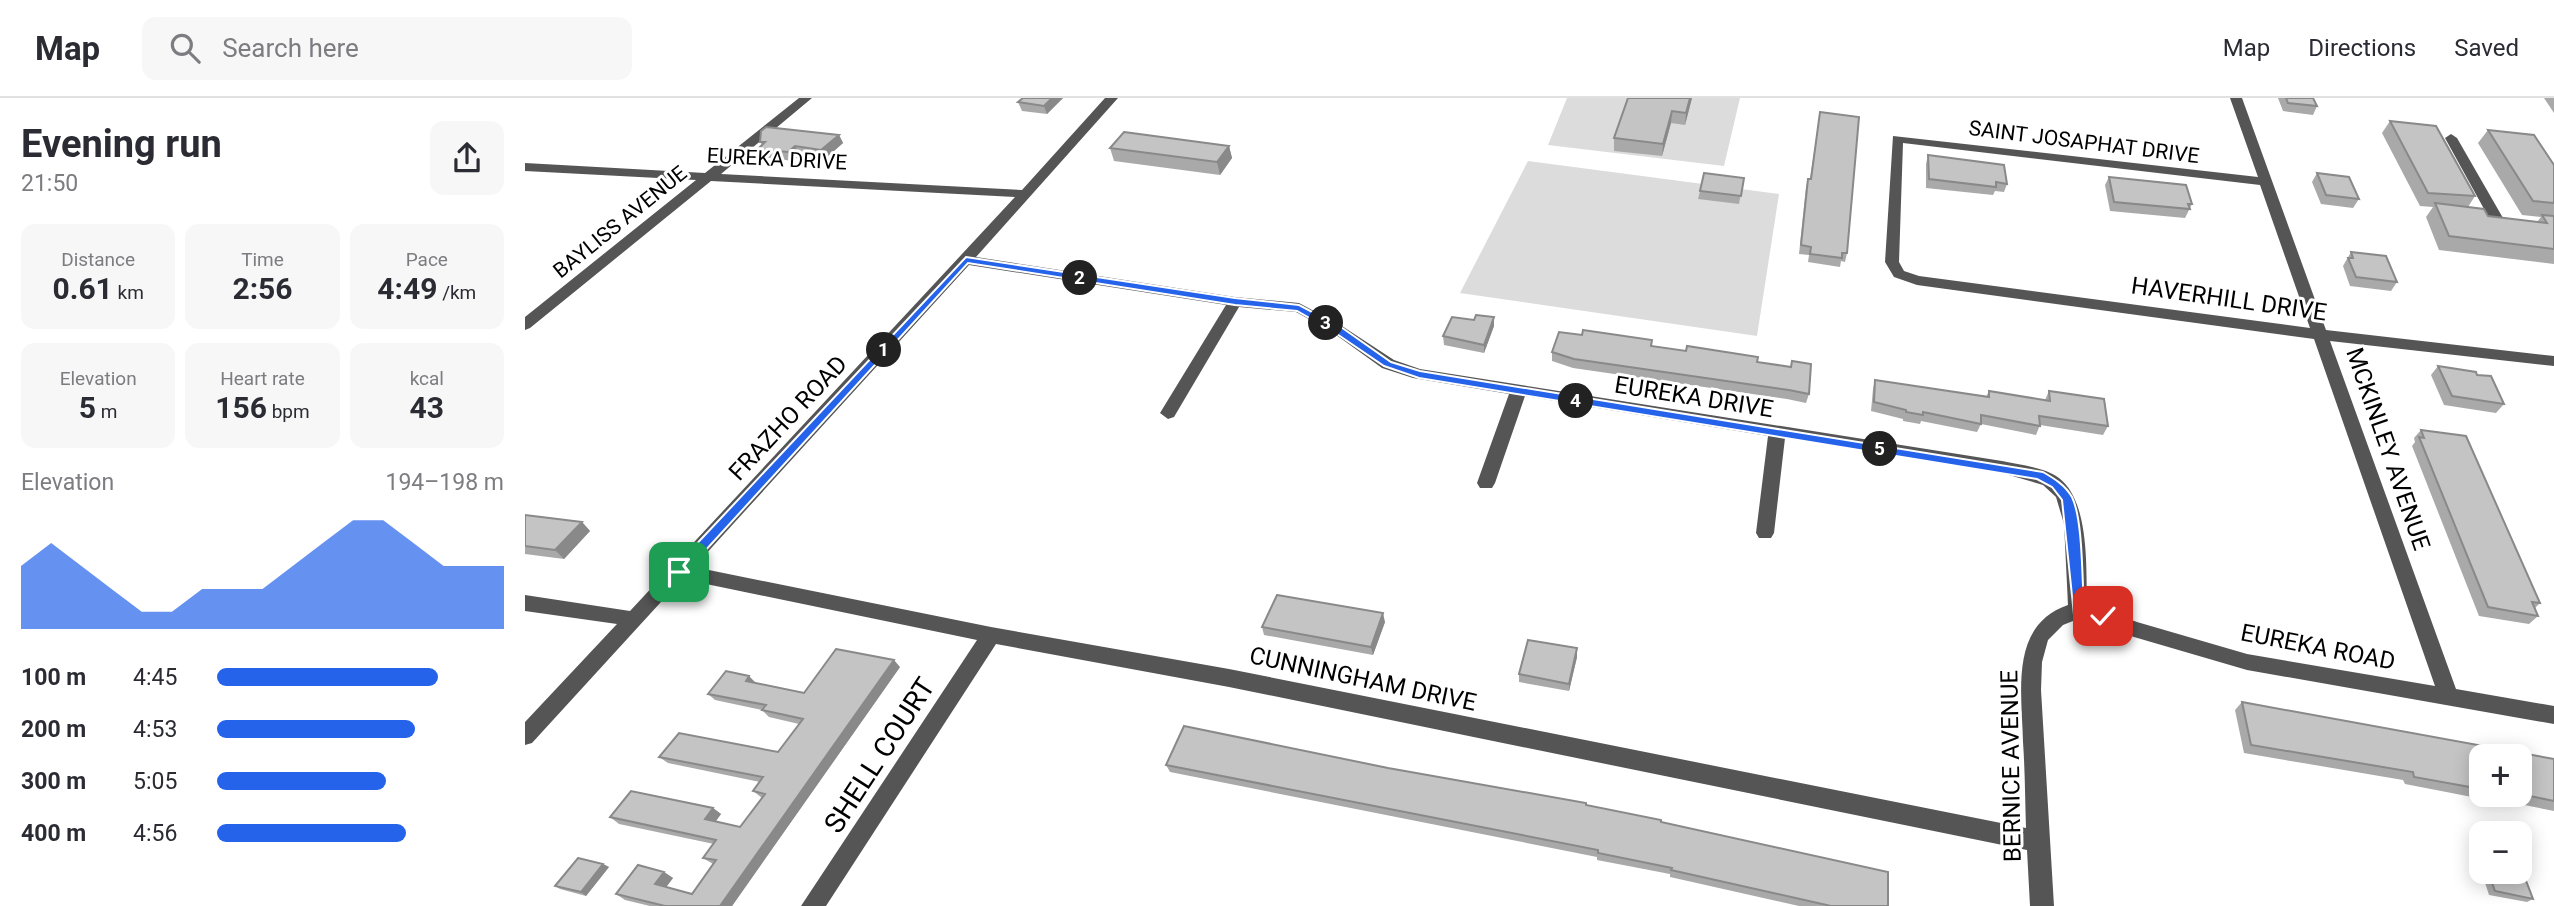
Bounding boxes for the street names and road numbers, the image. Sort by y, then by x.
street label: SAINT JOSAPHAT DRIVE [1967,116,2201,168]
street label: EUREKA DRIVE [706,143,848,175]
street label: BAYLISS AVENUE [549,161,691,283]
street label: HAVERHILL DRIVE [2129,271,2329,327]
street label: MCKINLEY AVENUE [2340,344,2436,554]
street label: FRAZHO ROAD [723,350,853,486]
street label: EUREKA DRIVE [1613,371,1775,423]
street label: EUREKA ROAD [2238,618,2398,676]
street label: CUNNINGHAM DRIVE [1247,641,1479,717]
street label: BERNICE AVENUE [1995,670,2027,862]
street label: SHELL COURT [817,671,942,839]

